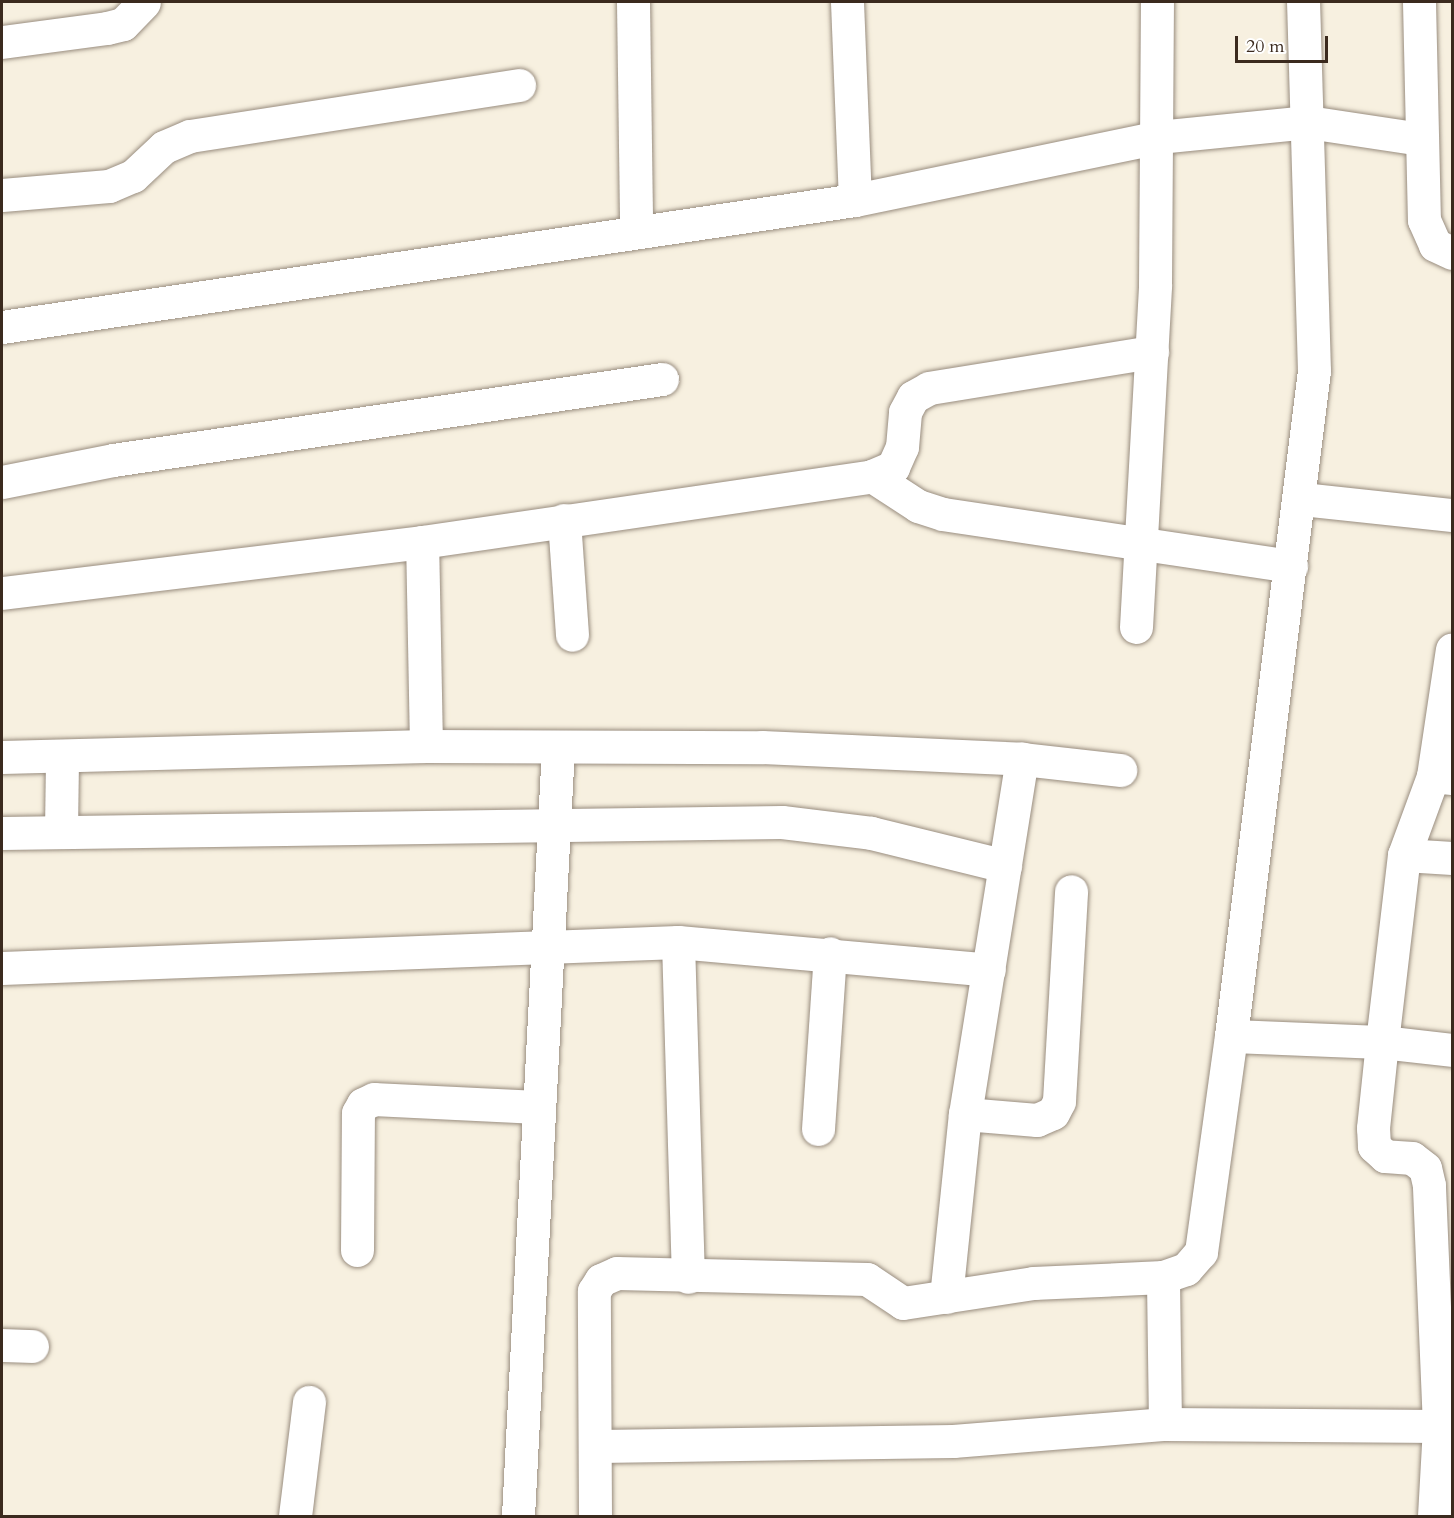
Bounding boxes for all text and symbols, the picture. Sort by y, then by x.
scale bar [1238,24,1331,62]
text: 20 m [1246,34,1285,59]

